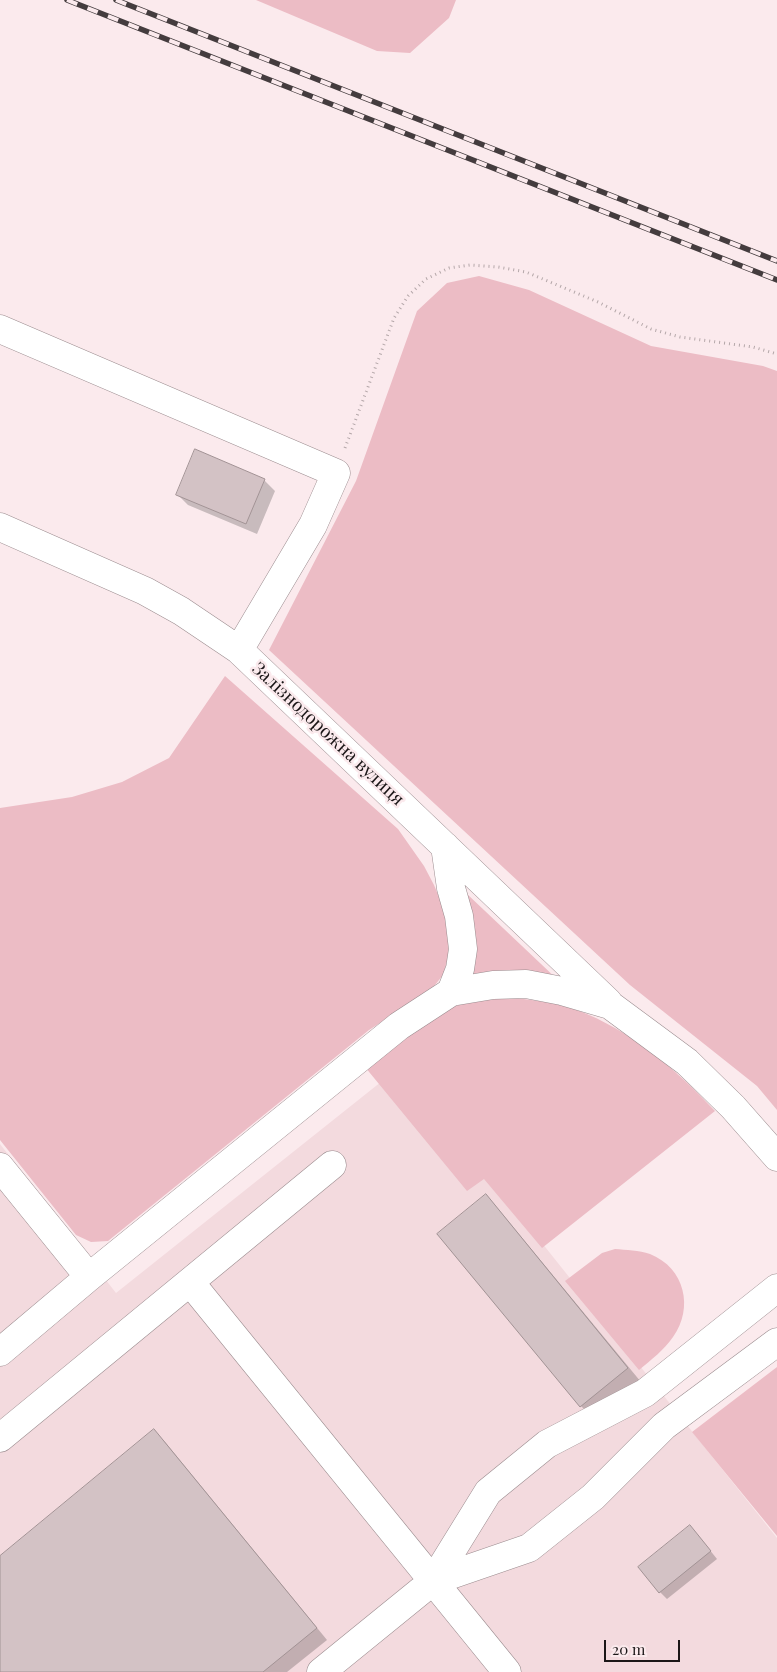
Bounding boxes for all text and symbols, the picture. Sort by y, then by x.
street label: Залізнодорожна вулиця [248,658,408,810]
scale bar [607,1630,683,1662]
text: 20 m [612,1639,645,1659]

